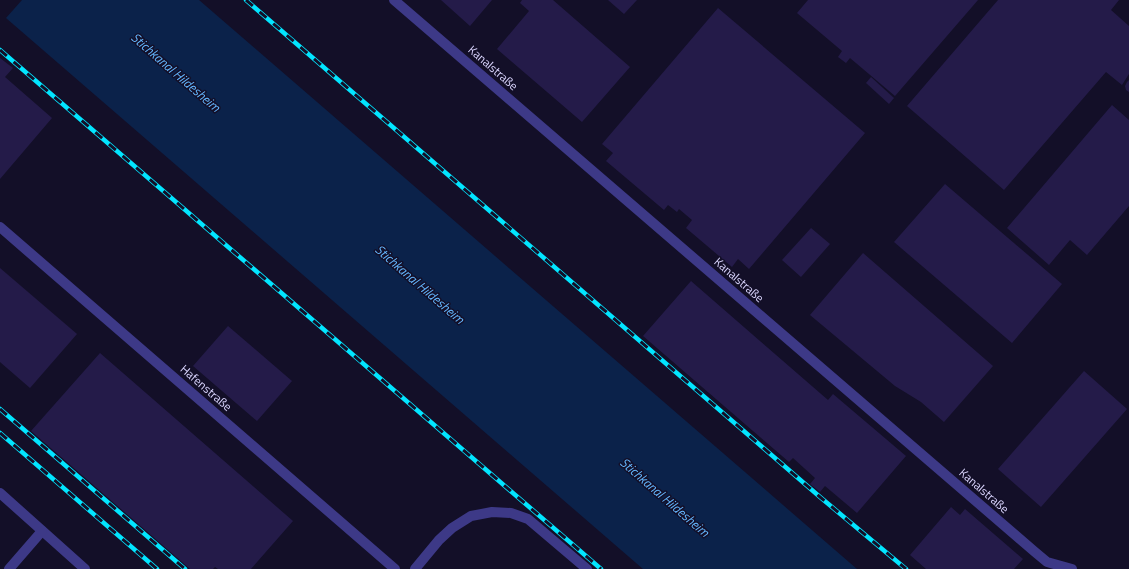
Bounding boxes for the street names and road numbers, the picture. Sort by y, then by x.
street label: Kanalstraße [464,40,523,95]
street label: Kanalstraße [710,252,769,307]
street label: Hafenstraße [176,360,236,416]
street label: Kanalstraße [955,463,1014,518]

